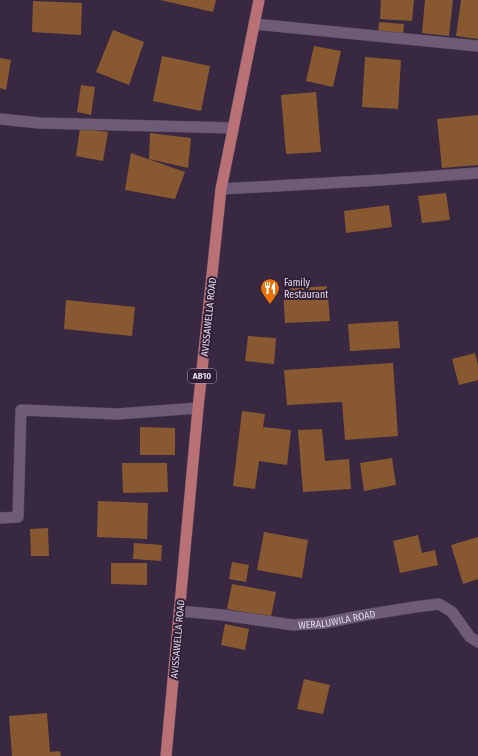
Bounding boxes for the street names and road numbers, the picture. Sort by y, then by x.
street label: AVISSAWELLA ROAD [199,277,219,357]
road number: AB10 [188,369,216,383]
street label: AVISSAWELLA ROAD [169,599,187,679]
street label: WERALUWILA ROAD [298,608,376,632]

